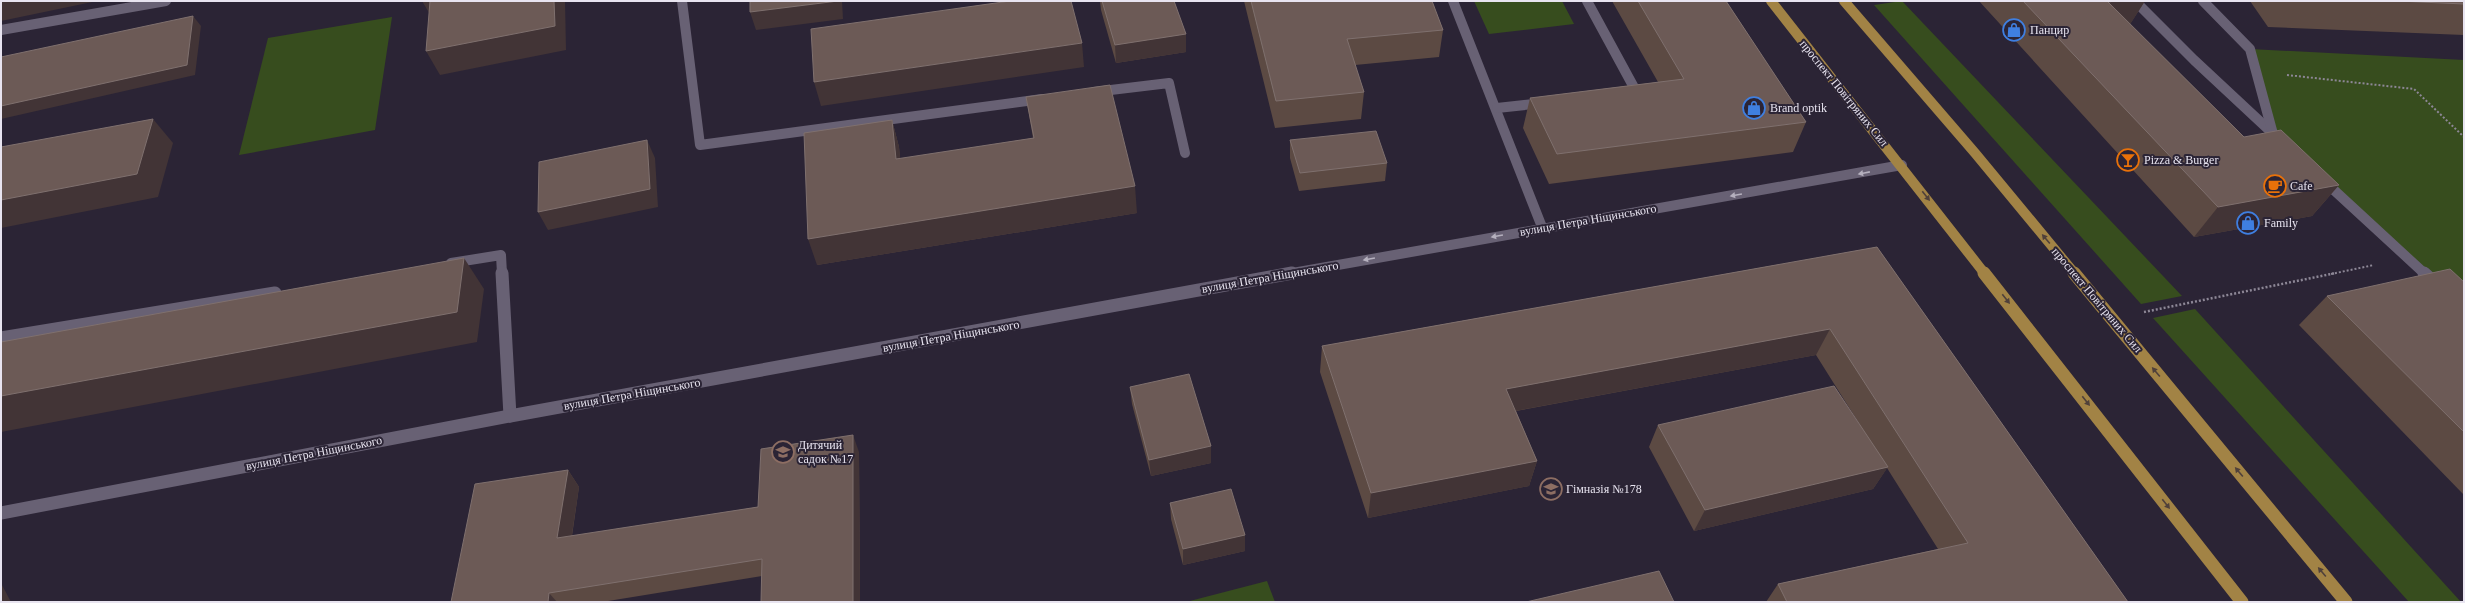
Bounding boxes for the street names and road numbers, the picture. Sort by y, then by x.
street label: проспект Повітряних Сил [1797,37,1891,149]
street label: вулиця Петра Ніщинського [1519,201,1657,239]
street label: проспект Повітряних Сил [2049,245,2145,355]
street label: вулиця Петра Ніщинського [1201,258,1339,296]
street label: вулиця Петра Ніщинського [882,317,1020,355]
street label: вулиця Петра Ніщинського [563,375,701,413]
street label: вулиця Петра Ніщинського [245,433,383,473]

